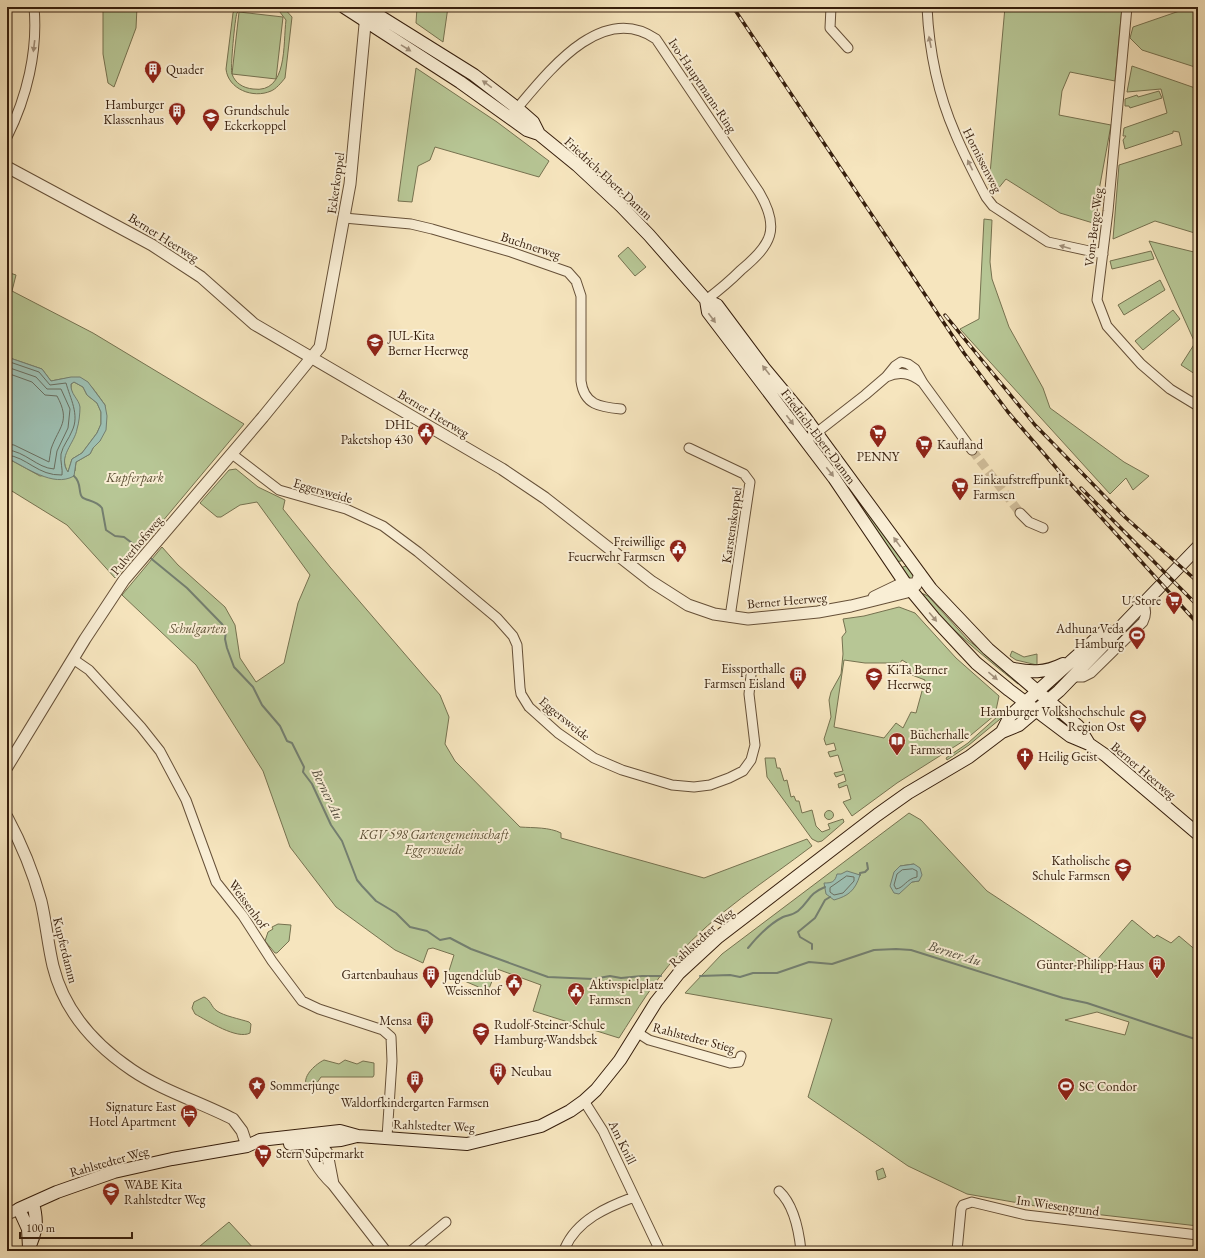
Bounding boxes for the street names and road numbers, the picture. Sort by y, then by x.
street label: Ivo-Hauptmann-Ring [665,35,741,136]
street label: Hornissenweg [959,125,1006,196]
street label: Friedrich-Ebert-Damm [561,133,657,224]
street label: Eckerkoppel [323,151,348,215]
street label: Vom-Berge-Weg [1080,186,1107,267]
street label: Berner Heerweg [125,209,202,266]
street label: Buchnerweg [499,228,563,263]
street label: Friedrich-Ebert-Damm [777,385,860,487]
street label: Berner Heerweg [395,386,473,442]
street label: Eggersweide [291,474,354,507]
street label: Karstenskoppel [718,486,745,564]
street label: Pulverhofsweg [107,512,166,579]
street label: Berner Heerweg [746,589,828,612]
street label: Eggersweide [536,693,594,744]
street label: Berner Heerweg [1108,738,1180,803]
street label: Weissenhof [225,876,273,934]
street label: Rahlstedter Weg [665,904,738,971]
street label: Kupferdamm [49,915,82,985]
street label: Rahlstedter Stieg [651,1018,737,1057]
street label: Rahlstedter Weg [393,1116,475,1135]
street label: Am Knill [604,1117,640,1167]
street label: Rahlstedter Weg [68,1142,151,1181]
street label: Im Wiesengrund [1015,1191,1101,1220]

